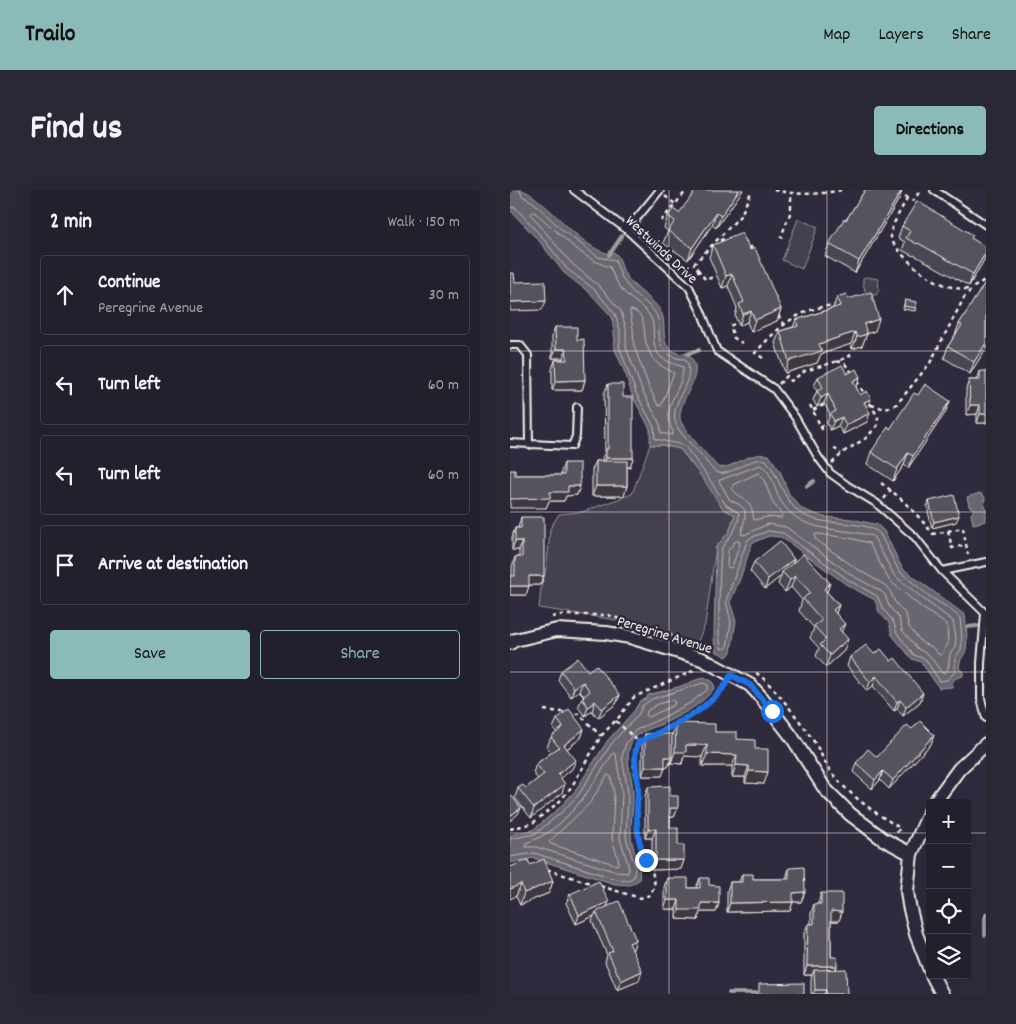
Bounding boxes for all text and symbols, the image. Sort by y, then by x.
text: Trailo [25,18,76,52]
text: Map [823,23,850,48]
text: Layers [878,23,924,48]
text: Share [952,23,991,48]
text: Find us [30,105,122,155]
button: Directions [874,106,986,155]
text: 2 min [50,208,92,238]
text: Walk · 150 m [388,211,460,234]
street label: Westwinds Drive [619,211,702,290]
text: Continue [98,270,160,297]
icon: ahead [51,281,79,309]
text: 30 m [429,284,459,307]
text: Peregrine Avenue [98,297,203,320]
icon: left [51,371,79,399]
text: Turn left [98,372,161,399]
text: 60 m [428,374,459,397]
icon: left [51,461,79,489]
text: Turn left [98,462,161,489]
text: 60 m [428,464,459,487]
icon: arrive [51,551,79,579]
text: Arrive at destination [98,552,248,579]
street label: Peregrine Avenue [614,611,715,661]
button: Save [50,630,250,679]
button: Share [260,630,460,679]
route start [761,700,784,723]
map controls [926,799,971,979]
button: + [926,799,971,844]
button: − [926,844,971,889]
route end [635,849,658,872]
button: locate [926,889,971,934]
button: layers [926,934,971,979]

